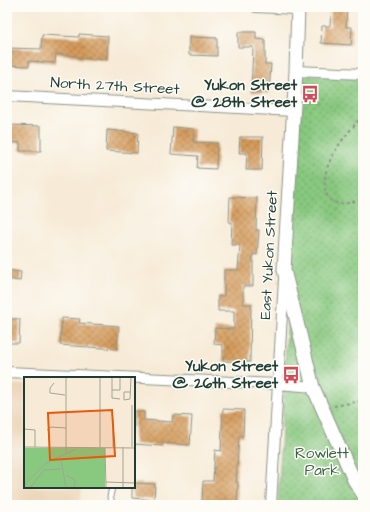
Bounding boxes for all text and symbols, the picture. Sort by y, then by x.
street label: North 27th Street [50,72,180,100]
place label: Yukon Street @ 28th Street [191,75,298,113]
bus stop icon: Yukon Street @ 28th Street [300,84,320,104]
street label: East Yukon Street [255,190,283,320]
place label: Yukon Street @ 26th Street [173,356,279,394]
bus stop icon: Yukon Street @ 26th Street [281,365,301,385]
inset map [24,377,135,488]
park label: Rowlett Park [295,443,349,481]

